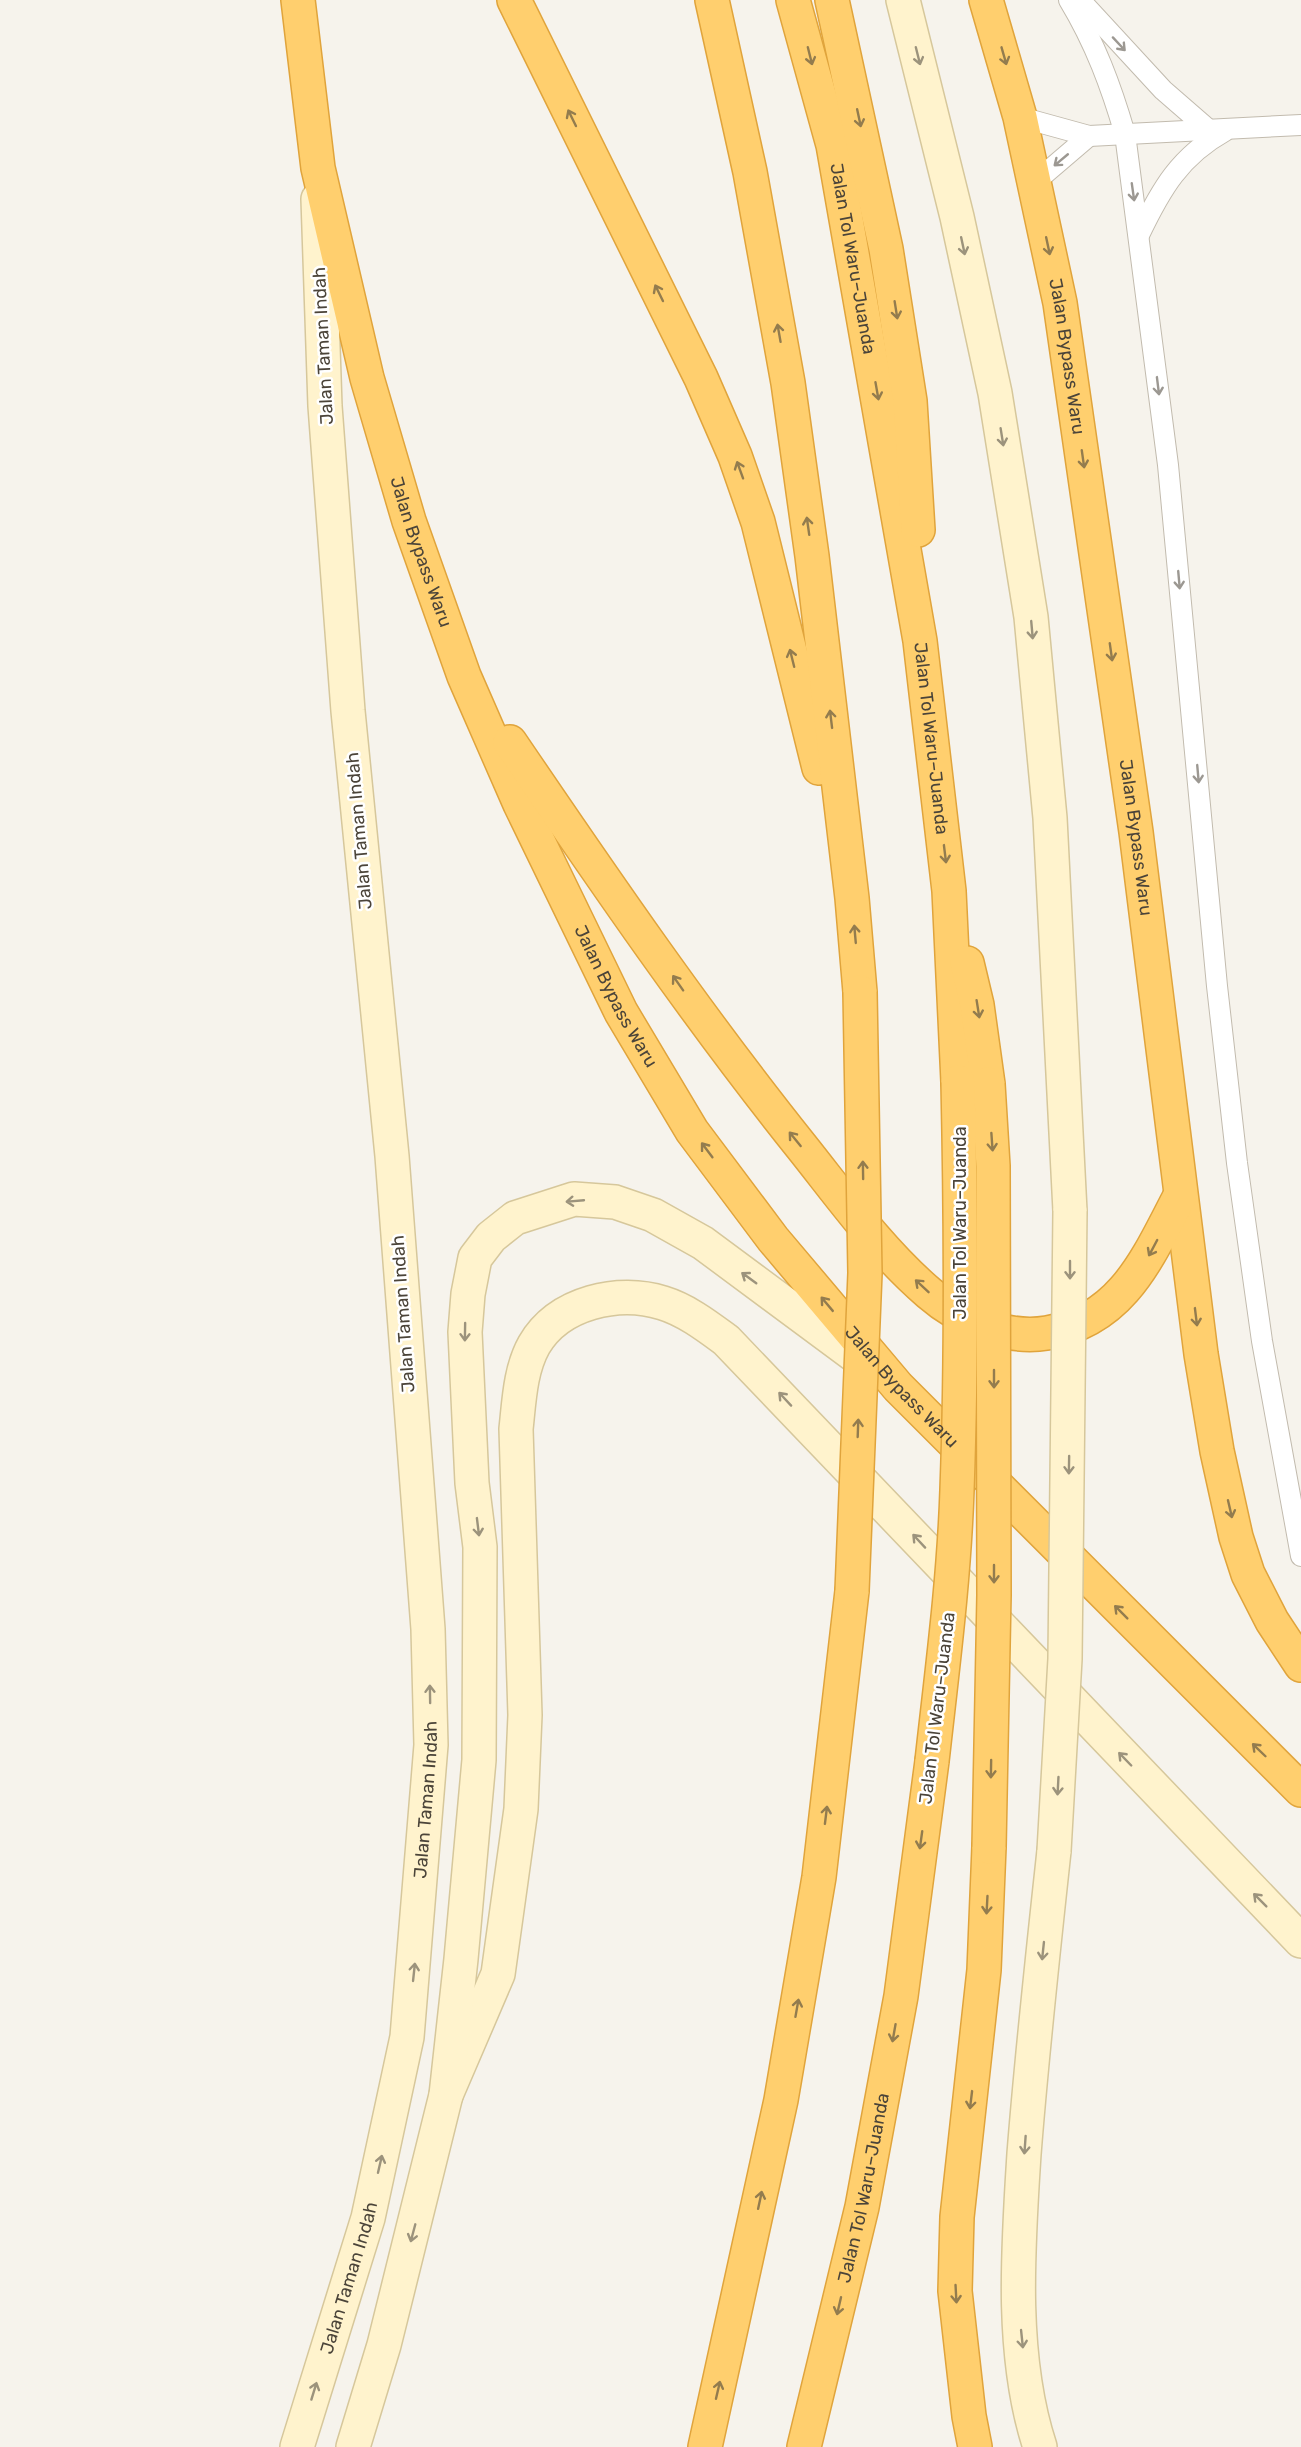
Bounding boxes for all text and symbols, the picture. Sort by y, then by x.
one-way arrow [1112,36,1126,51]
one-way arrow [805,46,817,65]
one-way arrow [999,46,1010,65]
one-way arrow [913,47,925,66]
one-way arrow [854,108,865,128]
one-way arrow [566,110,577,128]
one-way arrow [1053,153,1069,166]
street label: Jalan Tol Waru–Juanda [825,162,881,356]
one-way arrow [1128,182,1139,202]
one-way arrow [958,236,969,255]
one-way arrow [1042,236,1054,255]
street label: Jalan Taman Indah [308,267,338,425]
street label: Jalan Bypass Waru [1044,276,1090,436]
one-way arrow [652,284,664,302]
one-way arrow [890,300,901,319]
one-way arrow [774,324,785,343]
one-way arrow [1153,375,1164,395]
one-way arrow [872,381,883,401]
one-way arrow [997,427,1008,447]
one-way arrow [1077,448,1088,468]
one-way arrow [733,461,744,480]
street label: Jalan Bypass Waru [386,474,457,630]
one-way arrow [803,516,814,536]
one-way arrow [1174,569,1185,589]
one-way arrow [1027,619,1038,639]
street label: Jalan Tol Waru–Juanda [909,641,953,836]
one-way arrow [1105,641,1116,661]
one-way arrow [786,649,798,668]
one-way arrow [826,710,837,730]
street label: Jalan Taman Indah [341,751,377,911]
street label: Jalan Bypass Waru [1115,758,1157,917]
one-way arrow [1193,763,1204,783]
one-way arrow [940,844,951,864]
street label: Jalan Bypass Waru [570,922,663,1071]
one-way arrow [849,925,860,945]
one-way arrow [672,975,684,992]
one-way arrow [972,999,983,1018]
street label: Jalan Tol Waru–Juanda [949,1126,971,1320]
one-way arrow [789,1131,802,1147]
one-way arrow [987,1132,998,1152]
one-way arrow [700,1143,713,1159]
one-way arrow [857,1161,869,1181]
one-way arrow [566,1196,586,1207]
street label: Jalan Taman Indah [387,1235,419,1393]
one-way arrow [1147,1239,1159,1256]
one-way arrow [1064,1259,1076,1279]
one-way arrow [742,1271,758,1284]
one-way arrow [915,1280,930,1294]
one-way arrow [821,1296,834,1312]
one-way arrow [1191,1307,1202,1326]
one-way arrow [460,1322,471,1342]
street label: Jalan Bypass Waru [840,1322,963,1452]
one-way arrow [988,1369,1000,1389]
one-way arrow [778,1392,792,1407]
one-way arrow [853,1418,864,1438]
one-way arrow [1063,1454,1074,1474]
one-way arrow [1224,1499,1236,1518]
one-way arrow [472,1516,483,1536]
one-way arrow [912,1533,926,1548]
one-way arrow [988,1564,1000,1584]
one-way arrow [1113,1605,1128,1619]
street label: Jalan Tol Waru–Juanda [914,1611,960,1805]
one-way arrow [424,1684,436,1704]
street label: Jalan Taman Indah [409,1721,442,1879]
one-way arrow [1251,1743,1266,1757]
one-way arrow [1118,1751,1132,1766]
one-way arrow [985,1759,997,1779]
one-way arrow [1052,1775,1063,1795]
one-way arrow [821,1806,832,1826]
one-way arrow [916,1829,927,1849]
one-way arrow [1252,1892,1267,1907]
one-way arrow [981,1895,992,1915]
one-way arrow [1037,1940,1048,1960]
one-way arrow [409,1962,420,1982]
one-way arrow [791,1999,802,2019]
one-way arrow [888,2022,899,2042]
one-way arrow [965,2089,976,2109]
street label: Jalan Tol Waru–Juanda [833,2091,894,2285]
one-way arrow [1019,2134,1030,2154]
one-way arrow [375,2154,387,2173]
one-way arrow [755,2190,766,2210]
street label: Jalan Taman Indah [316,2200,382,2357]
one-way arrow [407,2224,419,2243]
one-way arrow [950,2283,961,2303]
one-way arrow [832,2296,844,2315]
one-way arrow [1017,2329,1028,2349]
one-way arrow [712,2381,724,2400]
one-way arrow [309,2382,320,2401]

